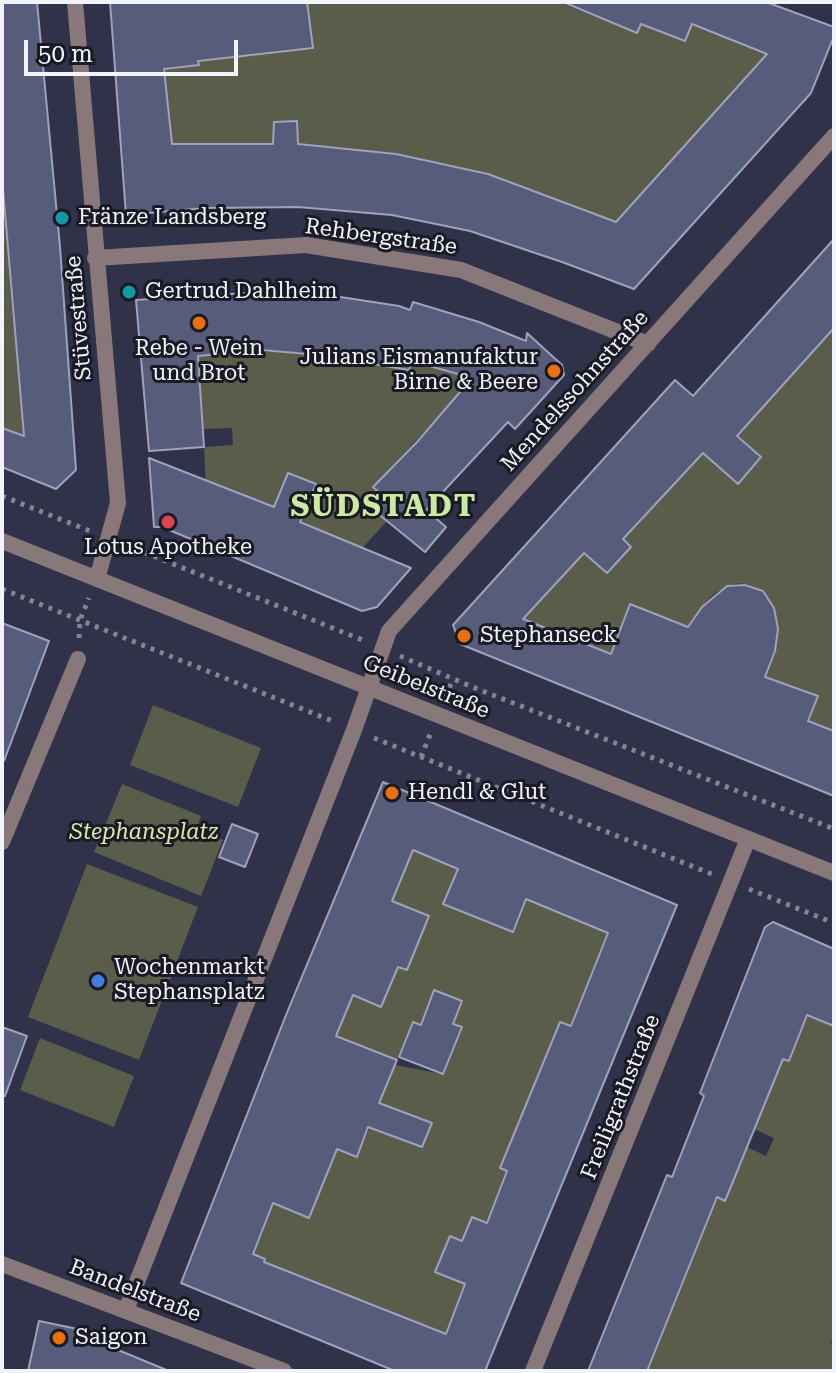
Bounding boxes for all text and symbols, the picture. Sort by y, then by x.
scale bar [28,24,242,74]
text: 50 m [38,40,93,68]
place label: Fränze Landsberg [78,205,266,231]
marker: Fränze Landsberg [53,209,71,227]
street label: Rehbergstraße [303,213,459,261]
street label: Stüvestraße [60,255,98,381]
place label: Gertrud Dahlheim [145,279,338,305]
marker: Gertrud Dahlheim [120,283,138,301]
street label: Mendelssohnstraße [496,305,654,477]
marker: Rebe - Wein und Brot [190,314,208,332]
place label: Rebe - Wein und Brot [135,336,263,388]
place label: Julians Eismanufaktur Birne & Beere [300,345,538,396]
marker: Julians Eismanufaktur Birne & Beere [545,362,563,380]
district label: SÜDSTADT [291,489,477,525]
marker: Lotus Apotheke [159,513,177,531]
place label: Lotus Apotheke [84,535,252,561]
place label: Stephanseck [480,623,617,649]
marker: Stephanseck [455,627,473,645]
street label: Geibelstraße [359,650,493,724]
place label: Hendl & Glut [408,780,546,806]
marker: Hendl & Glut [383,784,401,802]
park label: Stephansplatz [70,820,218,846]
place label: Wochenmarkt Stephansplatz [114,955,265,1006]
marker: Wochenmarkt Stephansplatz [89,972,107,990]
street label: Freiligrathstraße [576,1011,666,1183]
street label: Bandelstraße [66,1254,204,1328]
place label: Saigon [75,1325,147,1351]
marker: Saigon [50,1329,68,1347]

